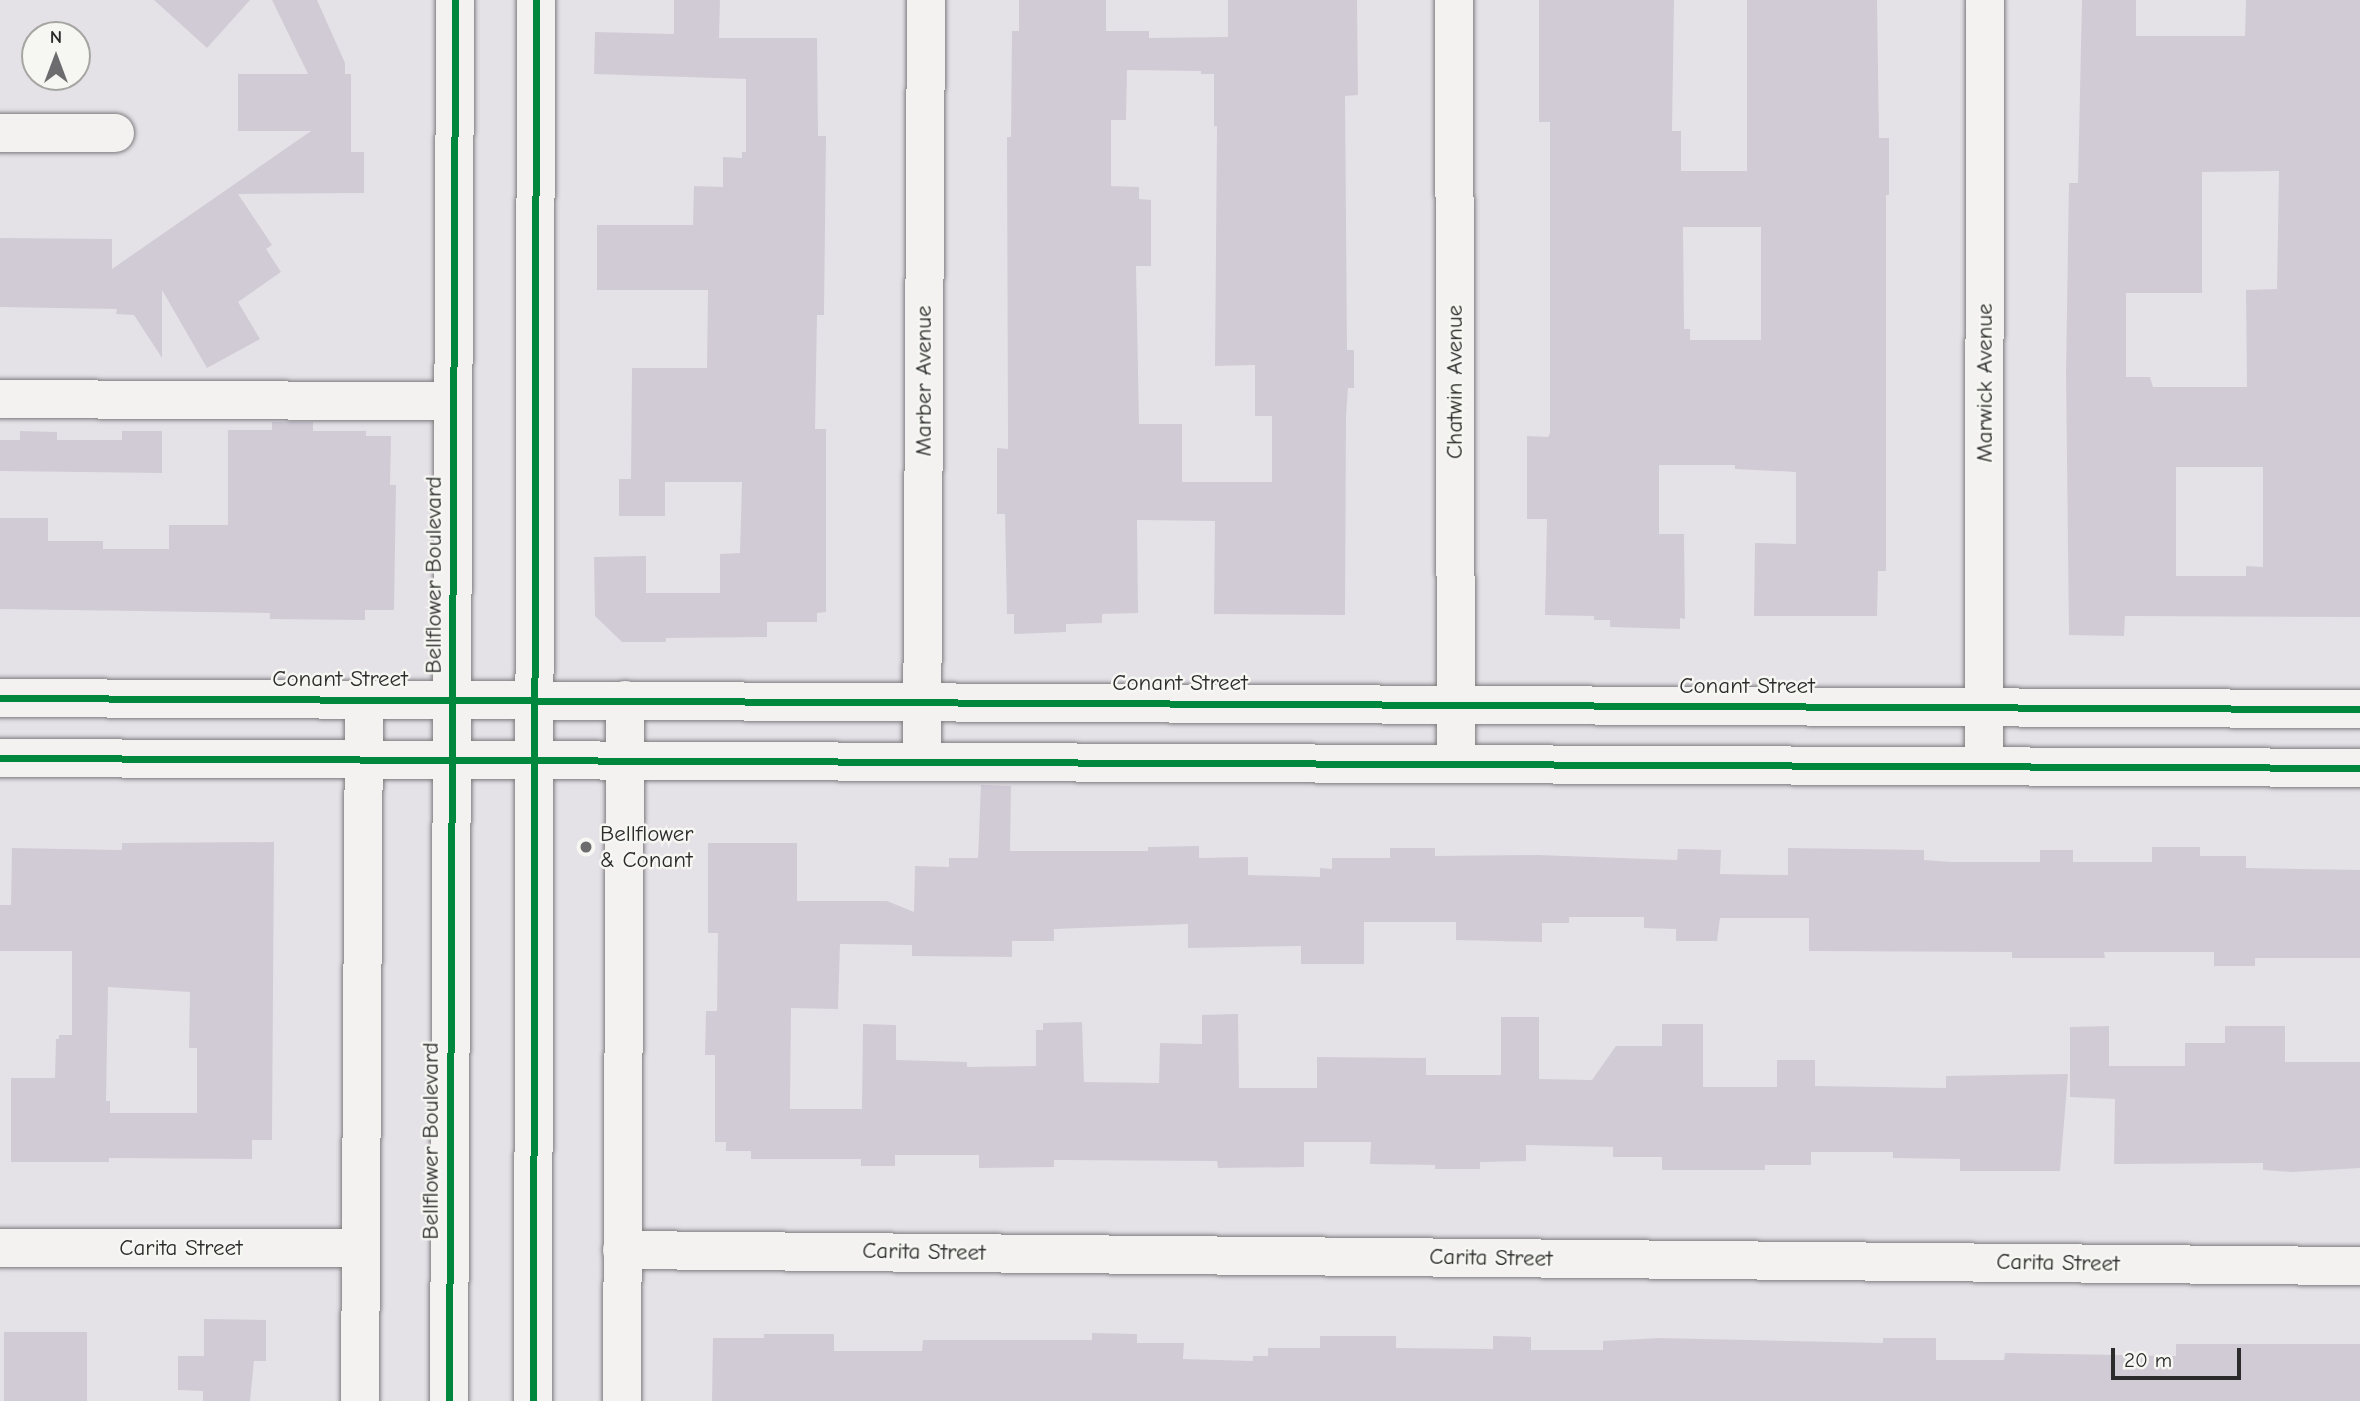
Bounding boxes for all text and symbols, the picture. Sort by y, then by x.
north arrow [21,21,91,91]
text: N [50,26,62,48]
street label: Marwick Avenue [1971,303,1999,463]
street label: Chatwin Avenue [1441,305,1469,459]
street label: Marber Avenue [910,306,938,456]
street label: Bellflower Boulevard [420,476,448,674]
street label: Conant Street [272,665,408,693]
street label: Conant Street [1112,669,1248,697]
street label: Conant Street [1679,672,1815,700]
place label: Bellflower & Conant [600,820,693,874]
marker: Bellflower & Conant [578,839,594,855]
street label: Bellflower Boulevard [417,1042,445,1240]
street label: Carita Street [119,1234,243,1262]
street label: Carita Street [862,1237,986,1267]
street label: Carita Street [1429,1243,1553,1273]
street label: Carita Street [1996,1248,2120,1278]
scale bar [2115,1334,2244,1378]
text: 20 m [2124,1348,2172,1372]

